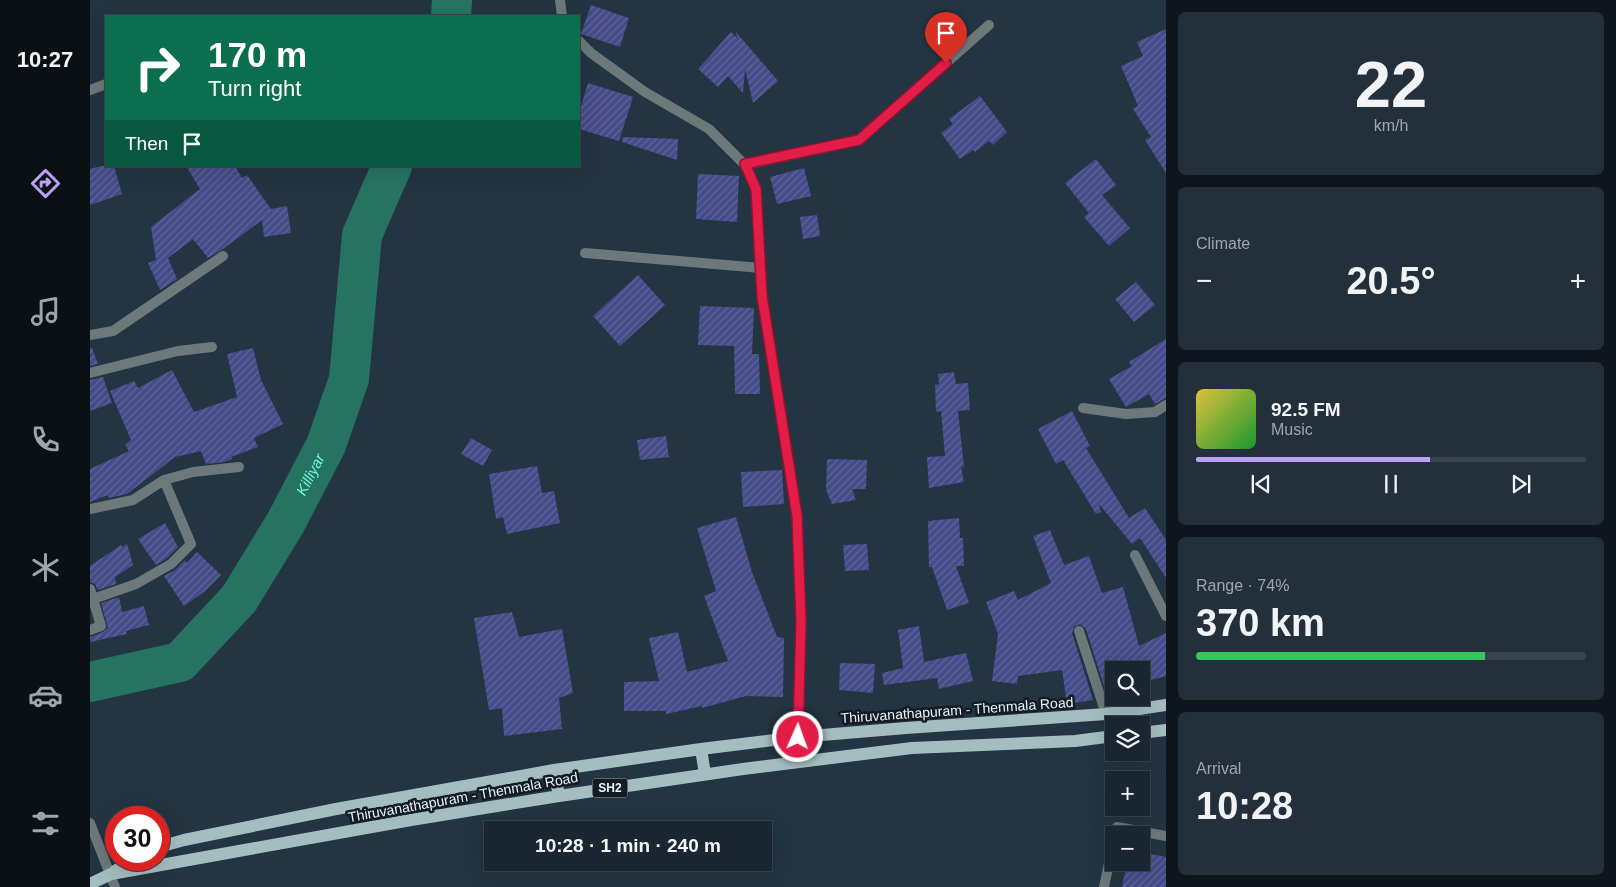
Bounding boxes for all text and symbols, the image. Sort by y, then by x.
pin [925,12,967,63]
icon: arrive [932,19,960,47]
icon: right [125,35,190,100]
text: 170 m [208,35,307,74]
text: 10:27 [17,47,73,72]
text: 22 [1355,48,1427,121]
text: Turn right [208,76,301,101]
text: km/h [1374,117,1408,134]
icon: arrive [178,130,206,158]
text: Then [125,133,168,154]
icon: directions [28,166,63,201]
text: Climate [1196,235,1250,252]
text: 20.5° [1346,260,1436,302]
text: − [1196,265,1212,296]
text: + [1570,265,1586,296]
icon: music [28,294,63,329]
text: 92.5 FM [1271,399,1341,420]
text: Music [1271,421,1313,438]
icon: phone [28,422,63,457]
water label: Killiyar [292,450,328,498]
icon: previous [1247,470,1275,498]
icon: pause [1377,470,1405,498]
icon: next [1507,470,1535,498]
icon: climate [28,550,63,585]
text: Range · 74% [1196,577,1289,594]
text: 370 km [1196,602,1325,644]
map controls [1105,661,1150,871]
button: search [1105,661,1150,706]
icon: car [28,678,63,713]
street label: Thiruvanathapuram - Thenmala Road [840,694,1074,726]
position arrow [771,710,823,762]
button: layers [1105,716,1150,761]
text: Arrival [1196,760,1241,777]
street label: Thiruvanathapuram - Thenmala Road [347,769,579,825]
button: + [1105,771,1150,816]
road number: SH2 [592,778,628,798]
text: 10:28 [1196,785,1293,827]
icon: filters [28,806,63,841]
speed limit sign: 30 [105,806,170,871]
button: − [1105,826,1150,871]
text: 10:28 · 1 min · 240 m [535,835,721,856]

